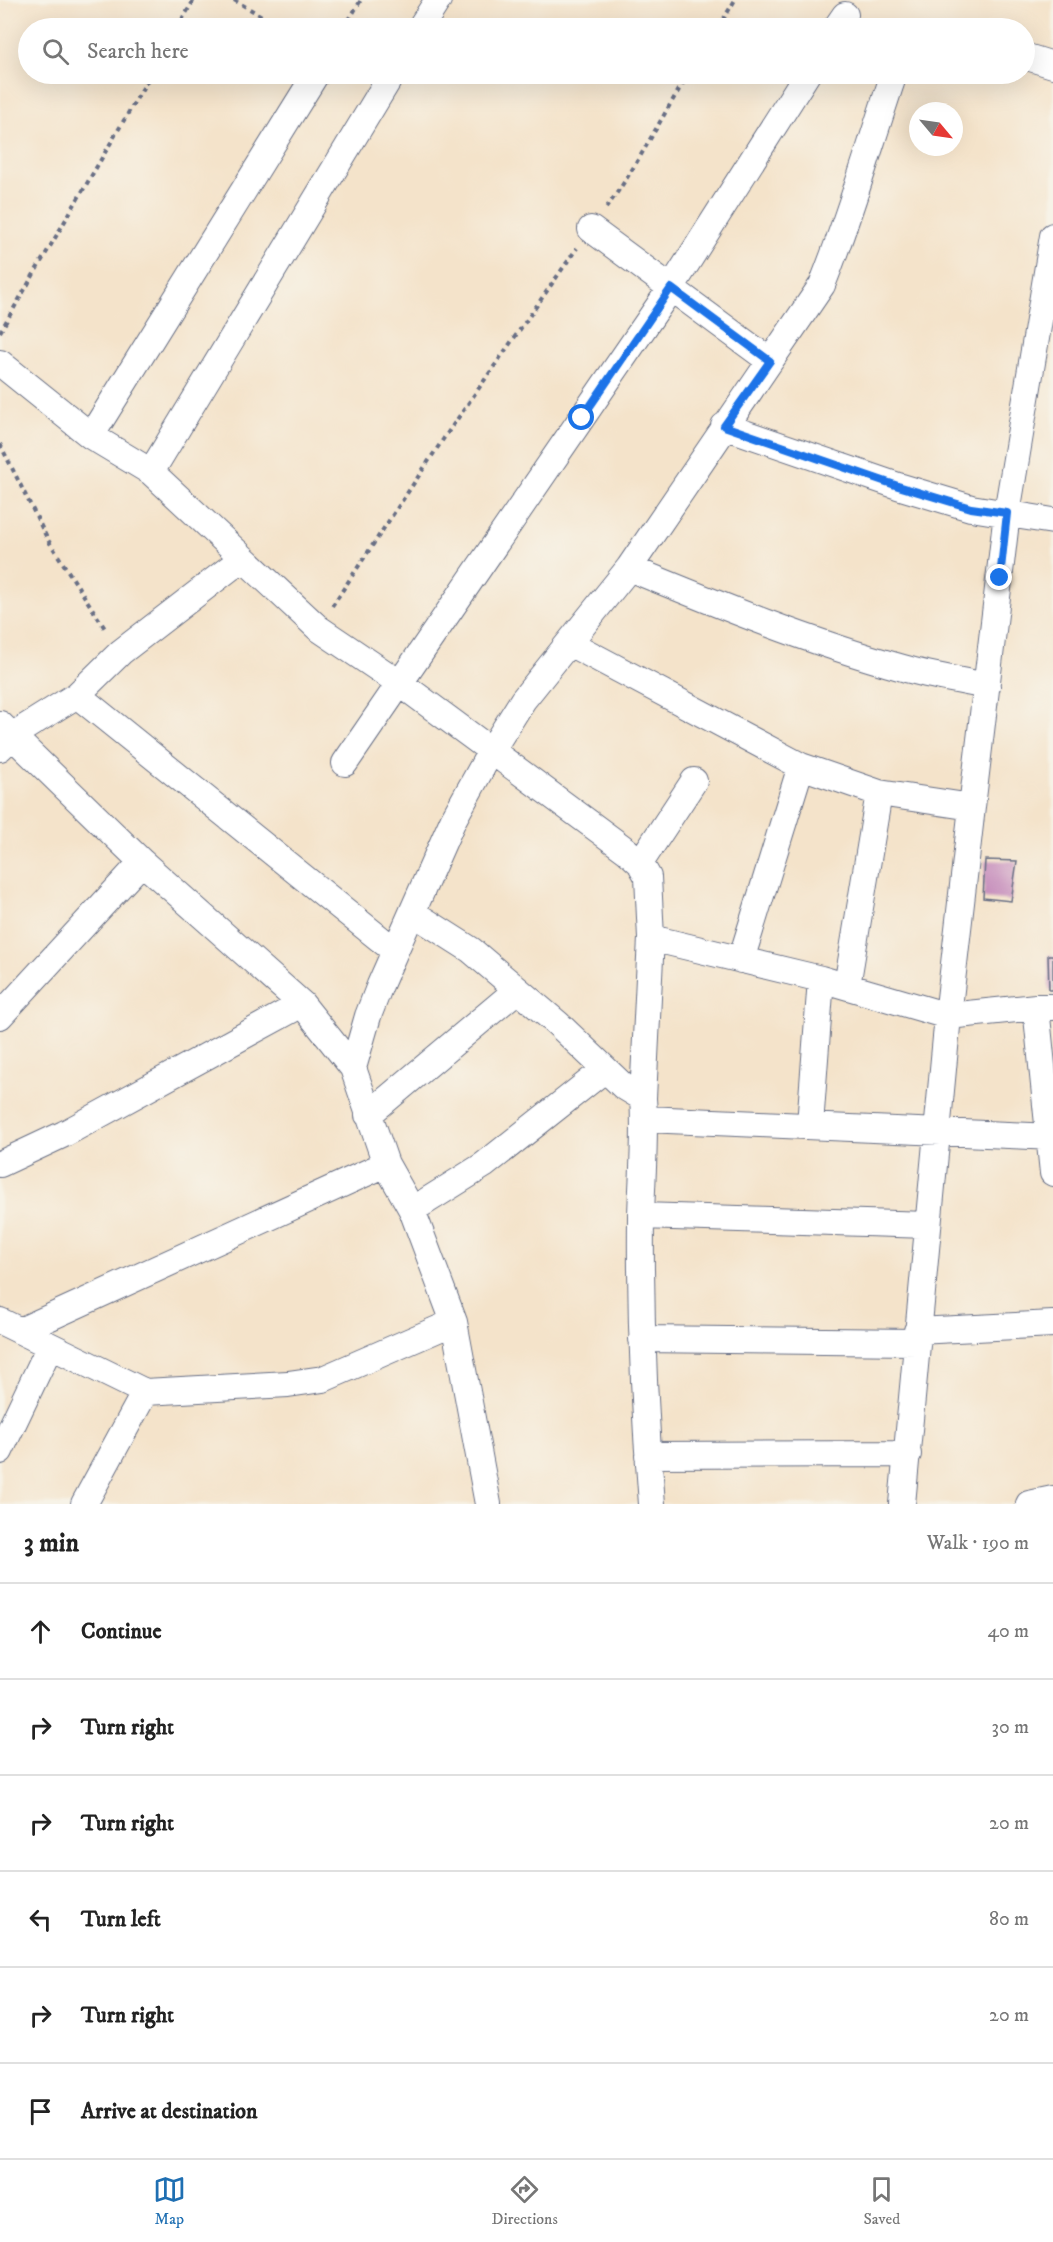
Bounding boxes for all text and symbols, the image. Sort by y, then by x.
search box [18,18,1035,84]
icon: search [39,35,72,68]
text: Search here [87,38,189,65]
north arrow [909,102,963,156]
route start [568,404,594,430]
route end [986,564,1012,590]
text: 3 min [24,1527,79,1560]
text: Walk · 190 m [927,1531,1029,1556]
icon: ahead [24,1615,57,1648]
text: Continue [81,1618,162,1645]
text: 40 m [987,1619,1029,1644]
icon: right [24,1711,57,1744]
text: Turn right [81,1714,174,1741]
text: 30 m [991,1715,1029,1740]
icon: right [24,1807,57,1840]
text: Turn right [81,1810,174,1837]
text: 20 m [989,1811,1029,1836]
icon: left [24,1903,57,1936]
text: Turn left [81,1906,161,1933]
text: 80 m [989,1907,1029,1932]
icon: right [24,1999,57,2032]
text: Turn right [81,2002,174,2029]
text: 20 m [989,2003,1029,2028]
icon: arrive [24,2095,57,2128]
text: Arrive at destination [81,2098,258,2125]
tab: Map [153,2173,186,2229]
tab: Directions [491,2173,558,2229]
tab: Saved [863,2173,900,2229]

